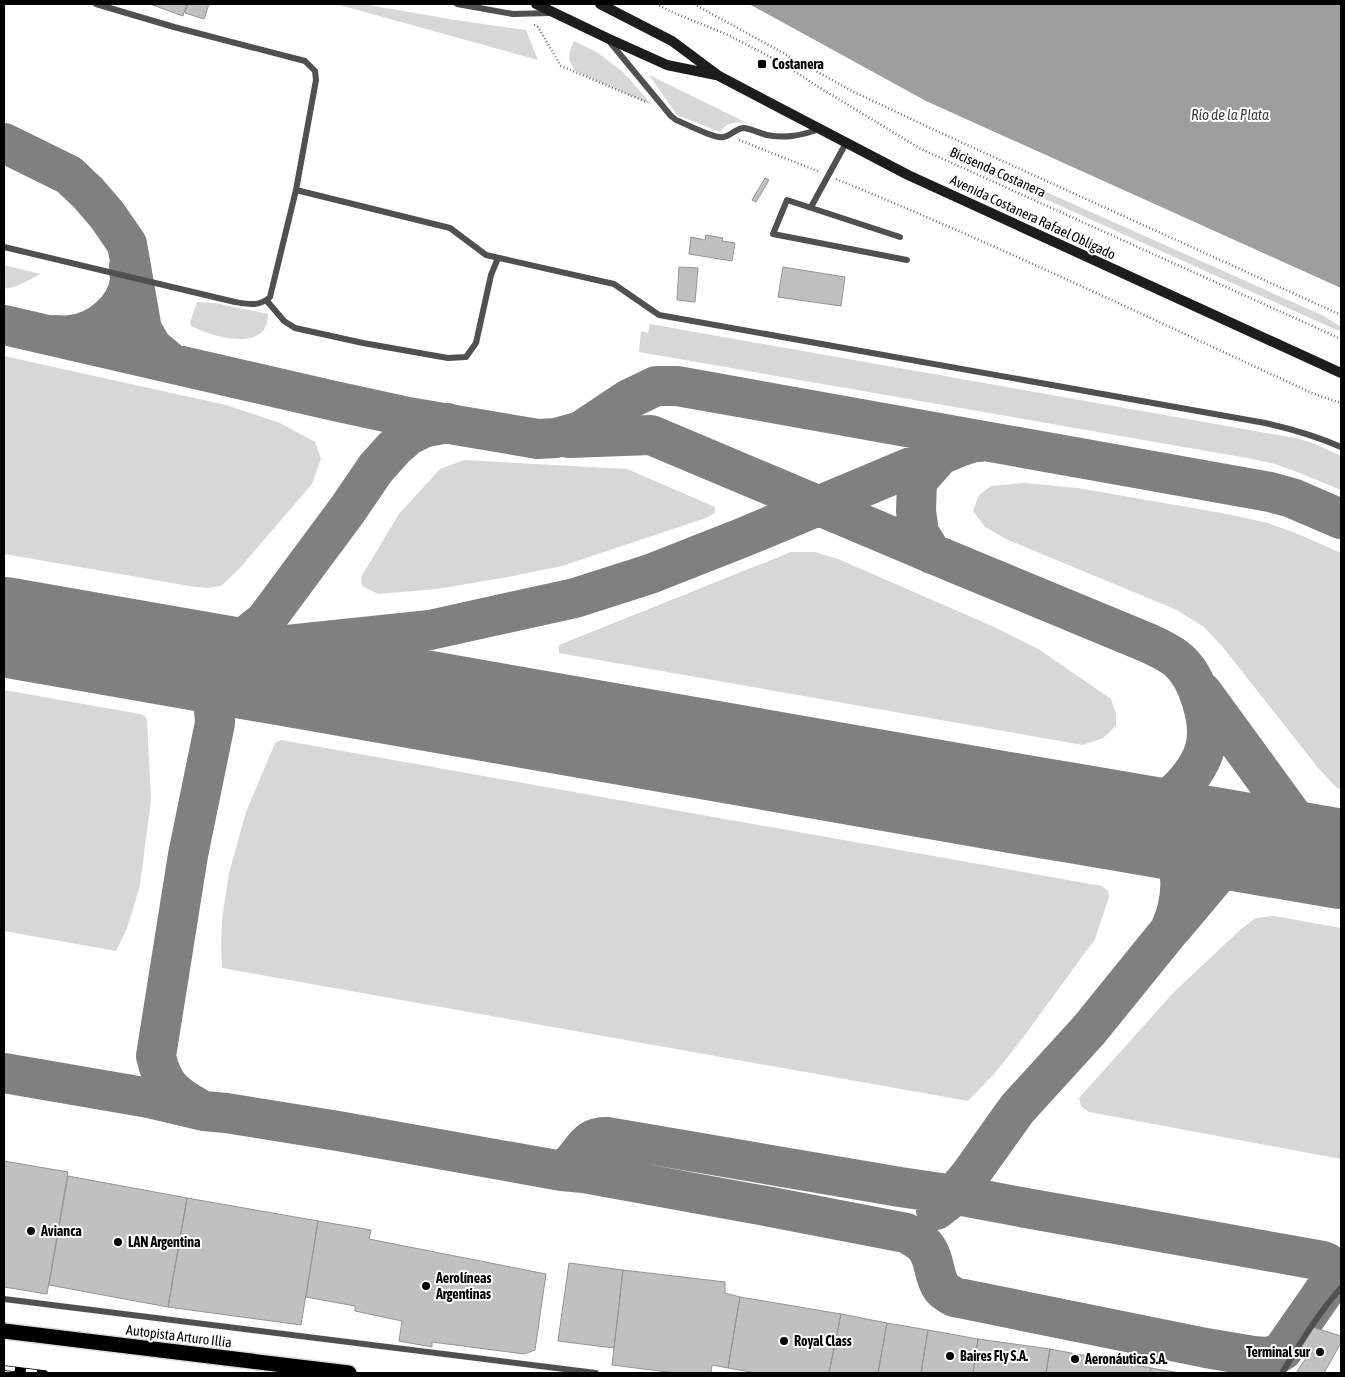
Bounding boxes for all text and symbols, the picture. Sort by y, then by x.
place label: Costanera [772,56,824,72]
marker: Costanera [756,58,768,70]
water label: Río de la Plata [1191,106,1269,123]
street label: Bicisenda Costanera [948,144,1048,200]
street label: Avenida Costanera Rafael Obligado [948,172,1118,262]
place label: Avianca [40,1223,82,1239]
marker: Avianca [25,1225,37,1237]
place label: LAN Argentina [128,1234,201,1250]
marker: LAN Argentina [112,1236,124,1248]
place label: Aerolíneas Argentinas [435,1270,492,1302]
marker: Aerolíneas Argentinas [420,1280,432,1292]
street label: Autopista Arturo Illia [125,1322,233,1350]
place label: Royal Class [794,1333,852,1349]
marker: Royal Class [778,1335,790,1347]
place label: Terminal sur [1246,1344,1311,1360]
marker: Terminal sur [1314,1346,1326,1358]
place label: Baires Fly S.A. [960,1348,1029,1364]
marker: Baires Fly S.A. [944,1350,956,1362]
place label: Aeronáutica S.A. [1084,1351,1168,1367]
marker: Aeronáutica S.A. [1069,1353,1081,1365]

